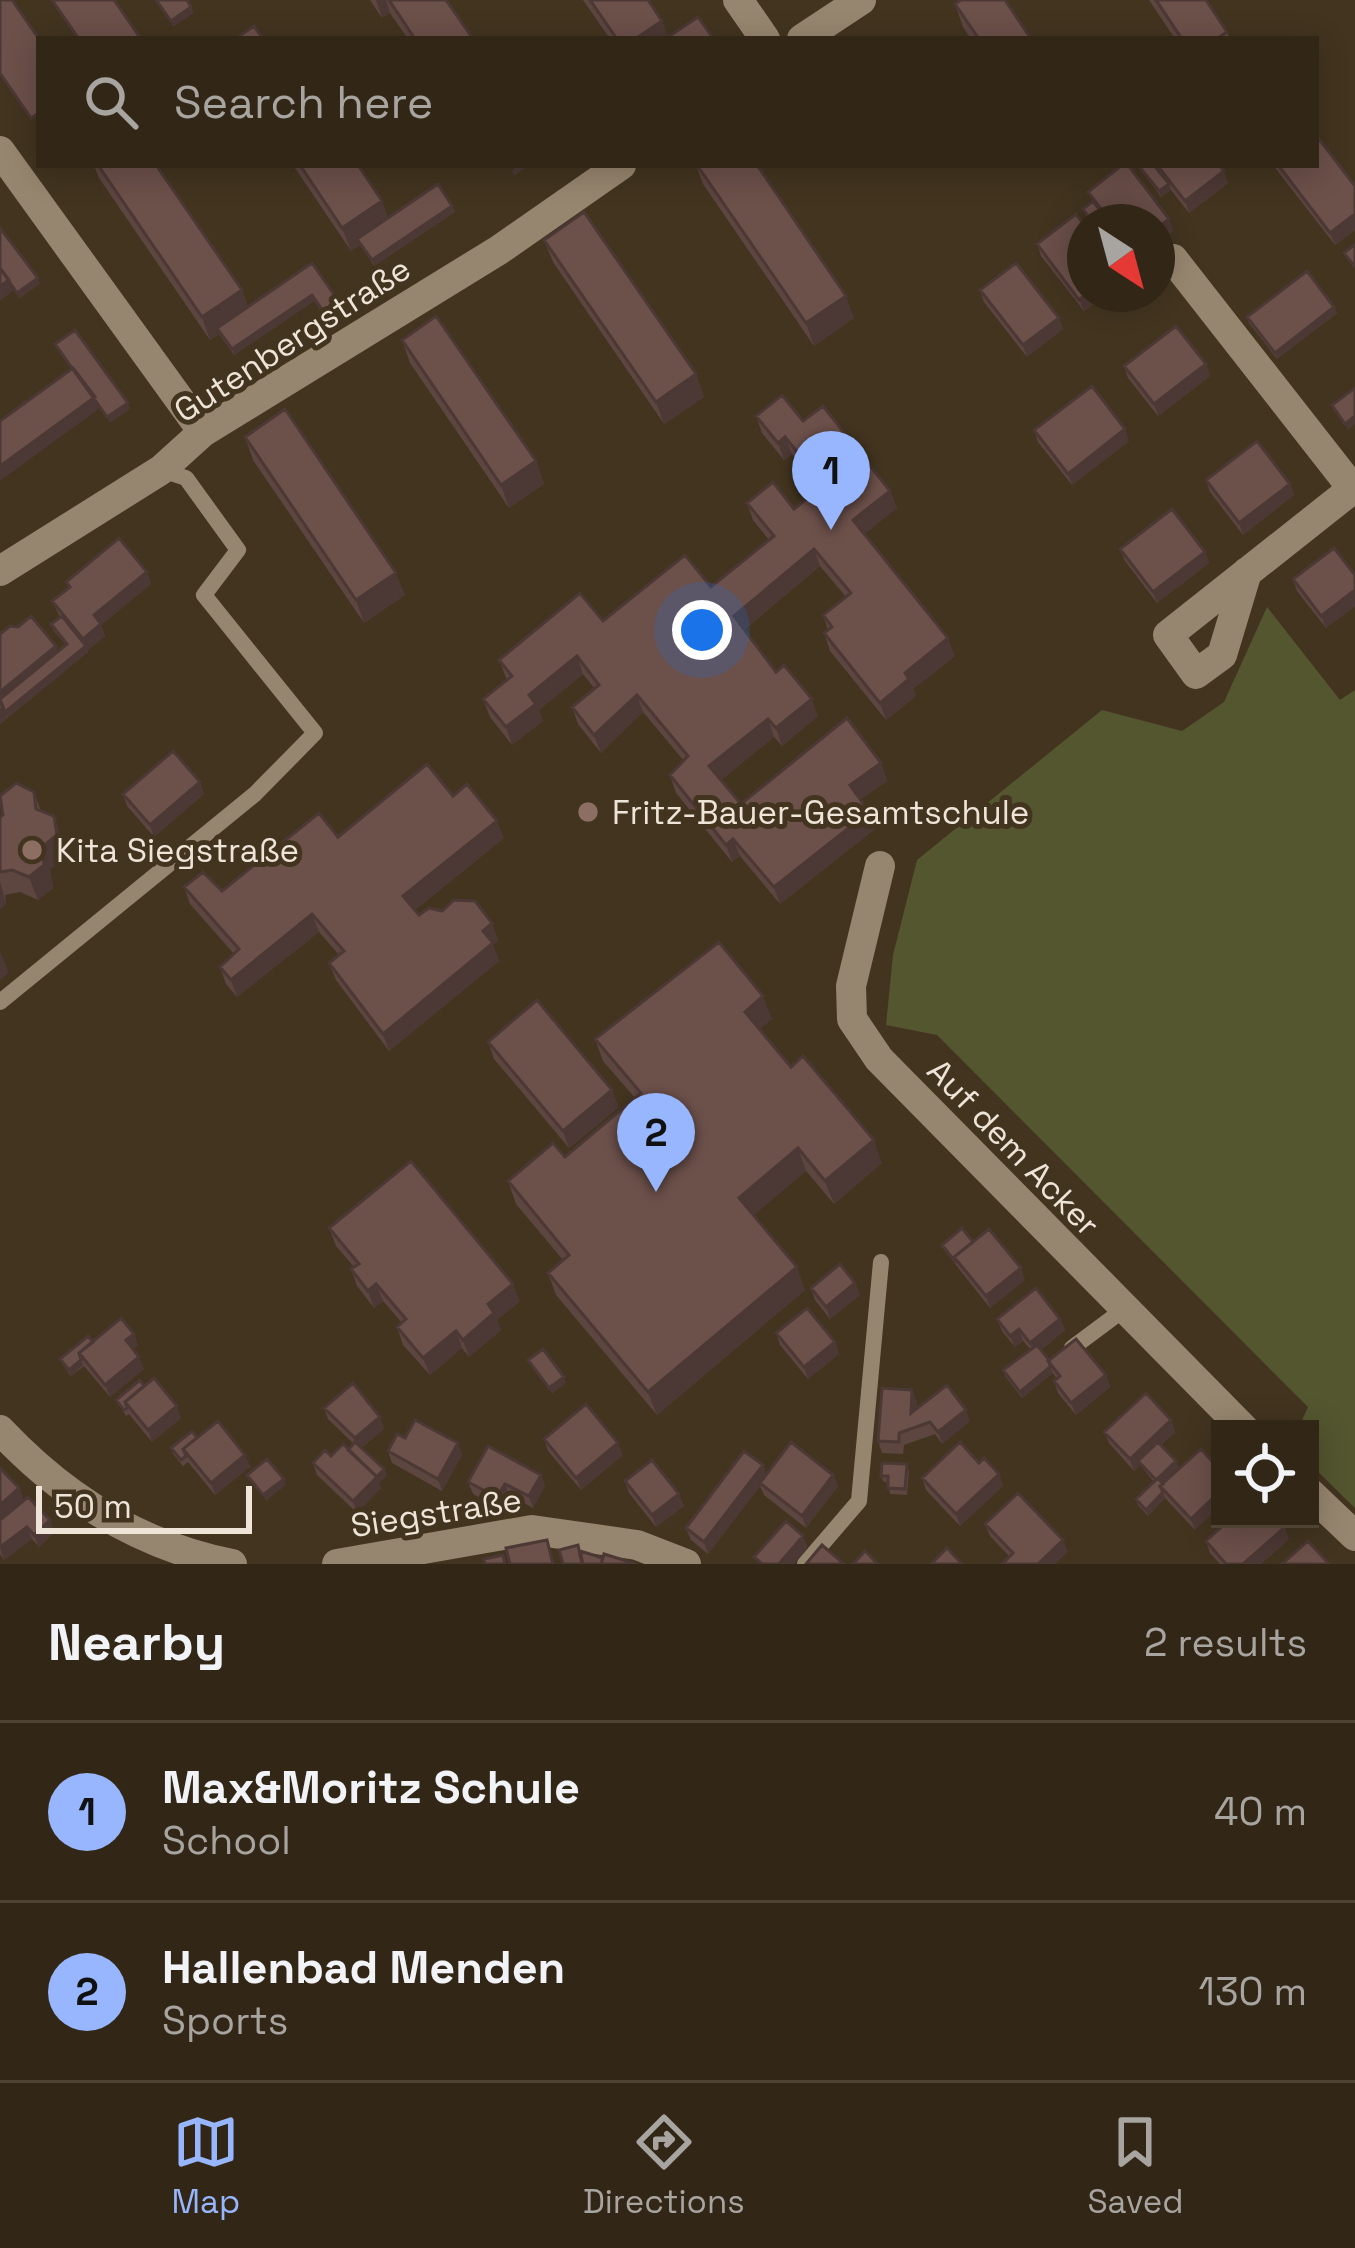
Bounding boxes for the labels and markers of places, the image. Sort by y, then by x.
pin: 1 [792,431,870,530]
place label: Fritz-Bauer-Gesamtschule [612,792,1029,834]
marker: Fritz-Bauer-Gesamtschule [575,799,601,825]
place label: Kita Siegstraße [56,830,299,872]
marker: Kita Siegstraße [19,837,45,863]
pin: 2 [617,1093,695,1192]

